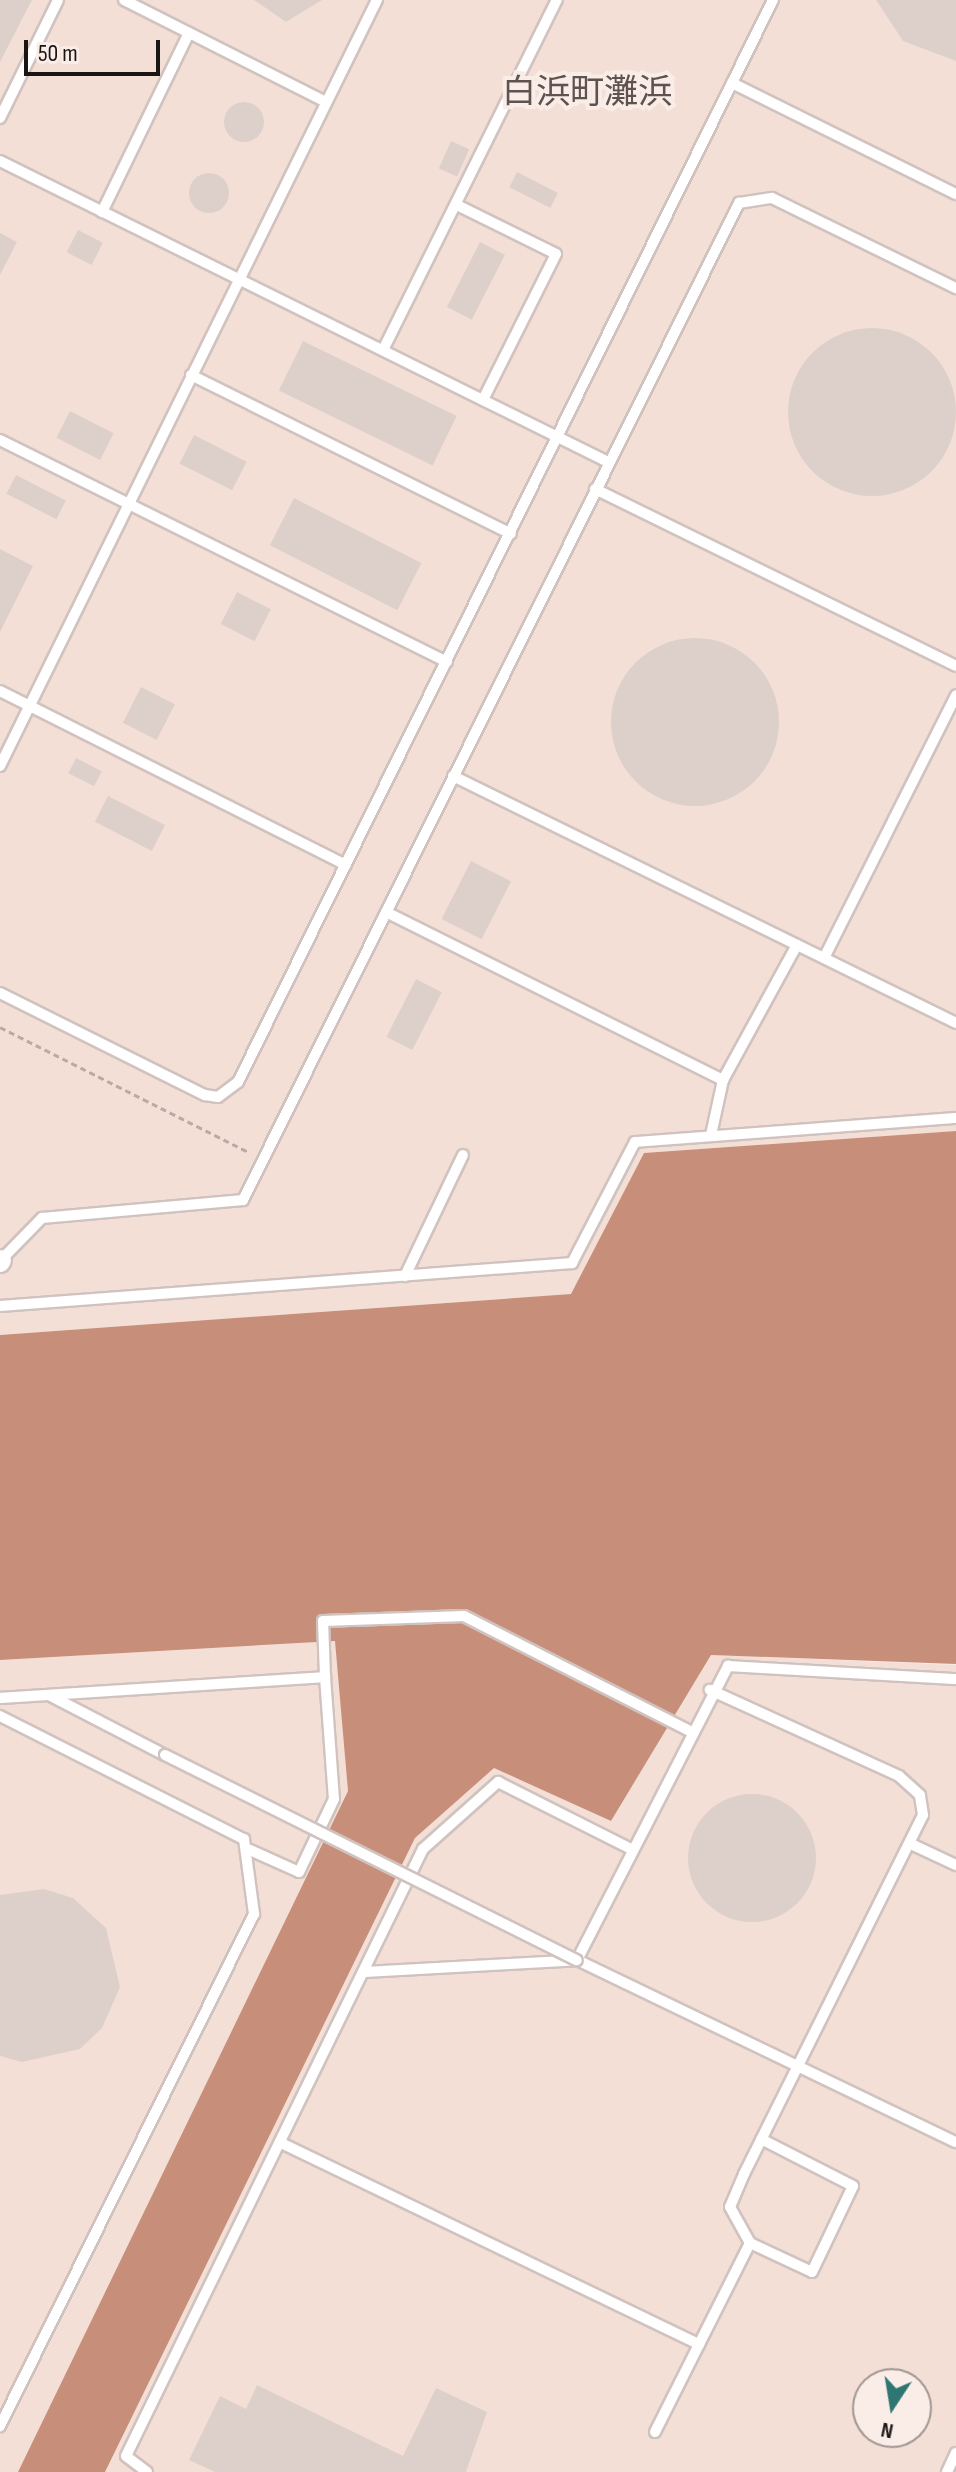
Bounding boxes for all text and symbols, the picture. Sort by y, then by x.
scale bar [28,24,164,74]
text: 50 m [38,39,78,68]
district label: 白浜町灘浜 [502,73,672,113]
north arrow [852,2368,932,2448]
text: N [879,2416,896,2444]

